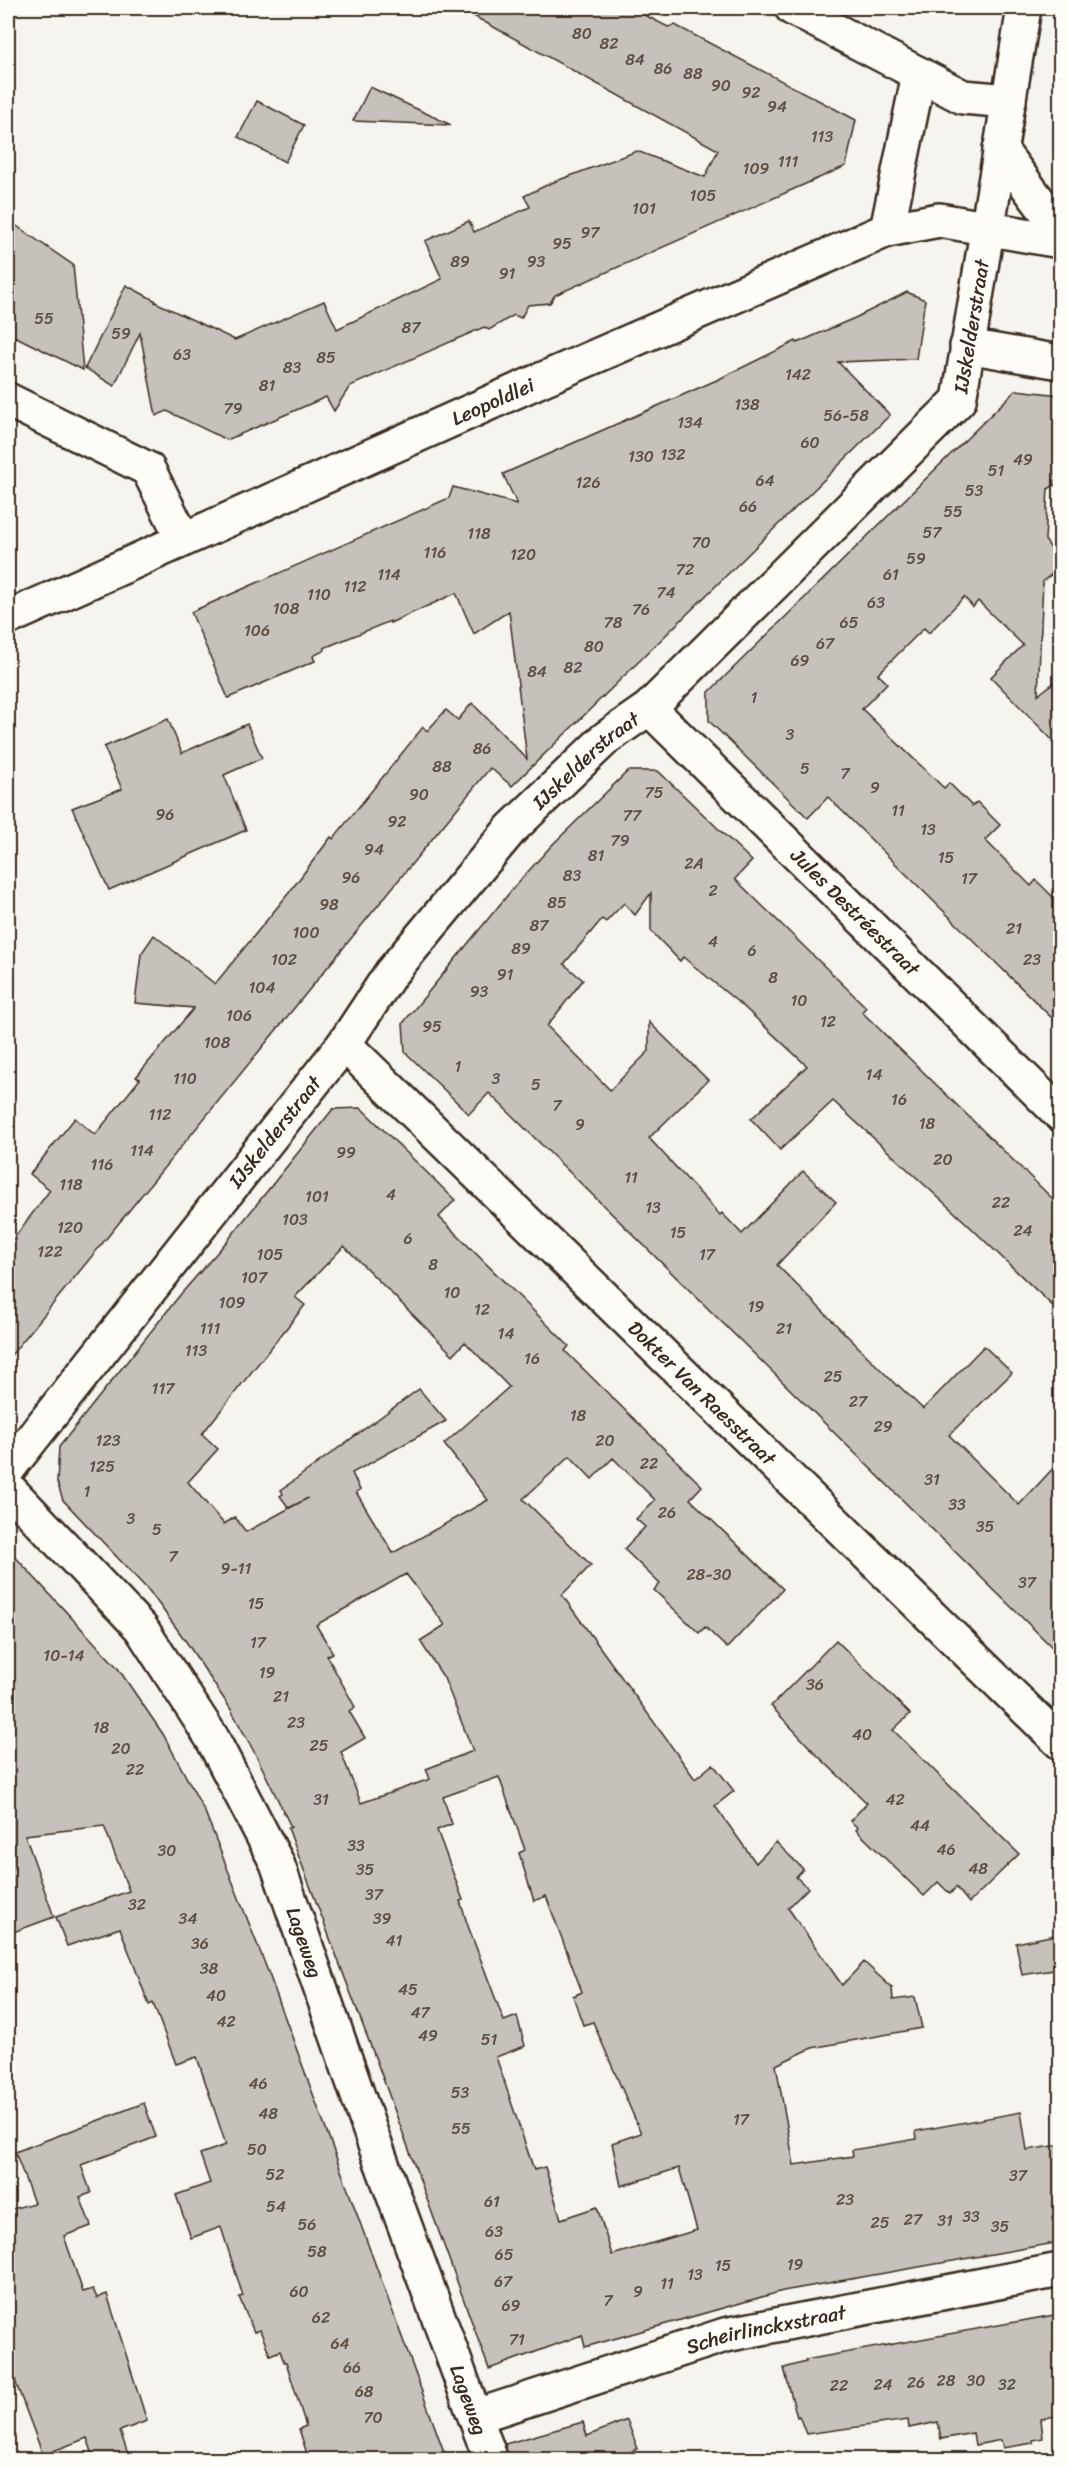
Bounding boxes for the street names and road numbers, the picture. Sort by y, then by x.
street label: IJskelderstraat [943,256,1000,397]
street label: Leopoldlei [446,367,542,436]
street label: IJskelderstraat [523,702,648,819]
street label: Jules Destréestraat [781,839,929,985]
street label: IJskelderstraat [219,1067,331,1197]
street label: Dokter Van Raesstraat [619,1312,785,1475]
street label: Lageweg [276,1902,333,1983]
street label: Scheirlinckxstraat [681,2295,850,2365]
street label: Lageweg [439,2360,497,2440]

